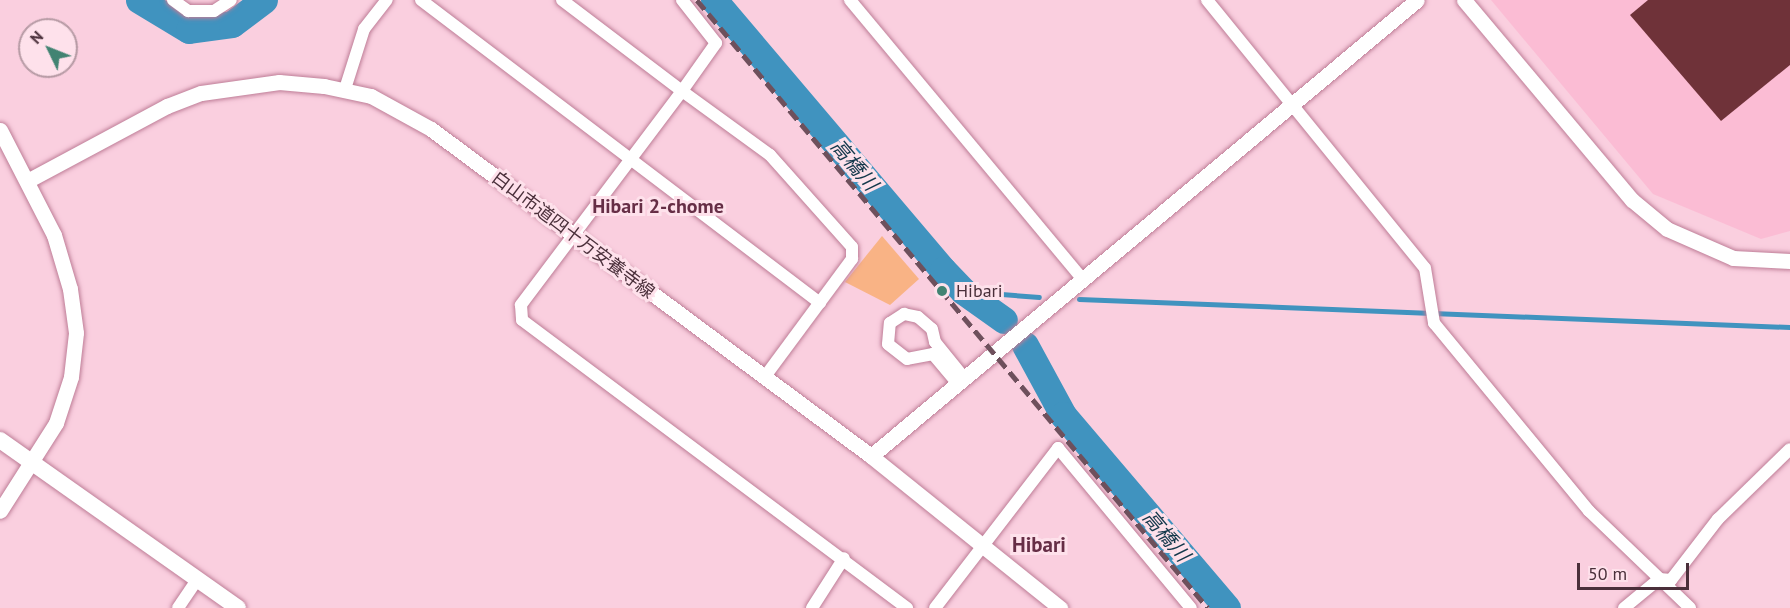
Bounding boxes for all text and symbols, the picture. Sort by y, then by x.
north arrow [18,18,78,78]
text: N [25,26,47,48]
water label: 高橋川 [826,134,882,196]
street label: 白山市道四十万安養寺線 [487,167,659,303]
district label: Hibari 2-chome [592,194,724,218]
place label: Hibari [956,280,1003,302]
marker: Hibari [933,282,951,300]
water label: 高橋川 [1138,505,1194,567]
district label: Hibari [1012,532,1066,558]
scale bar [1580,551,1692,589]
text: 50 m [1588,562,1627,585]

